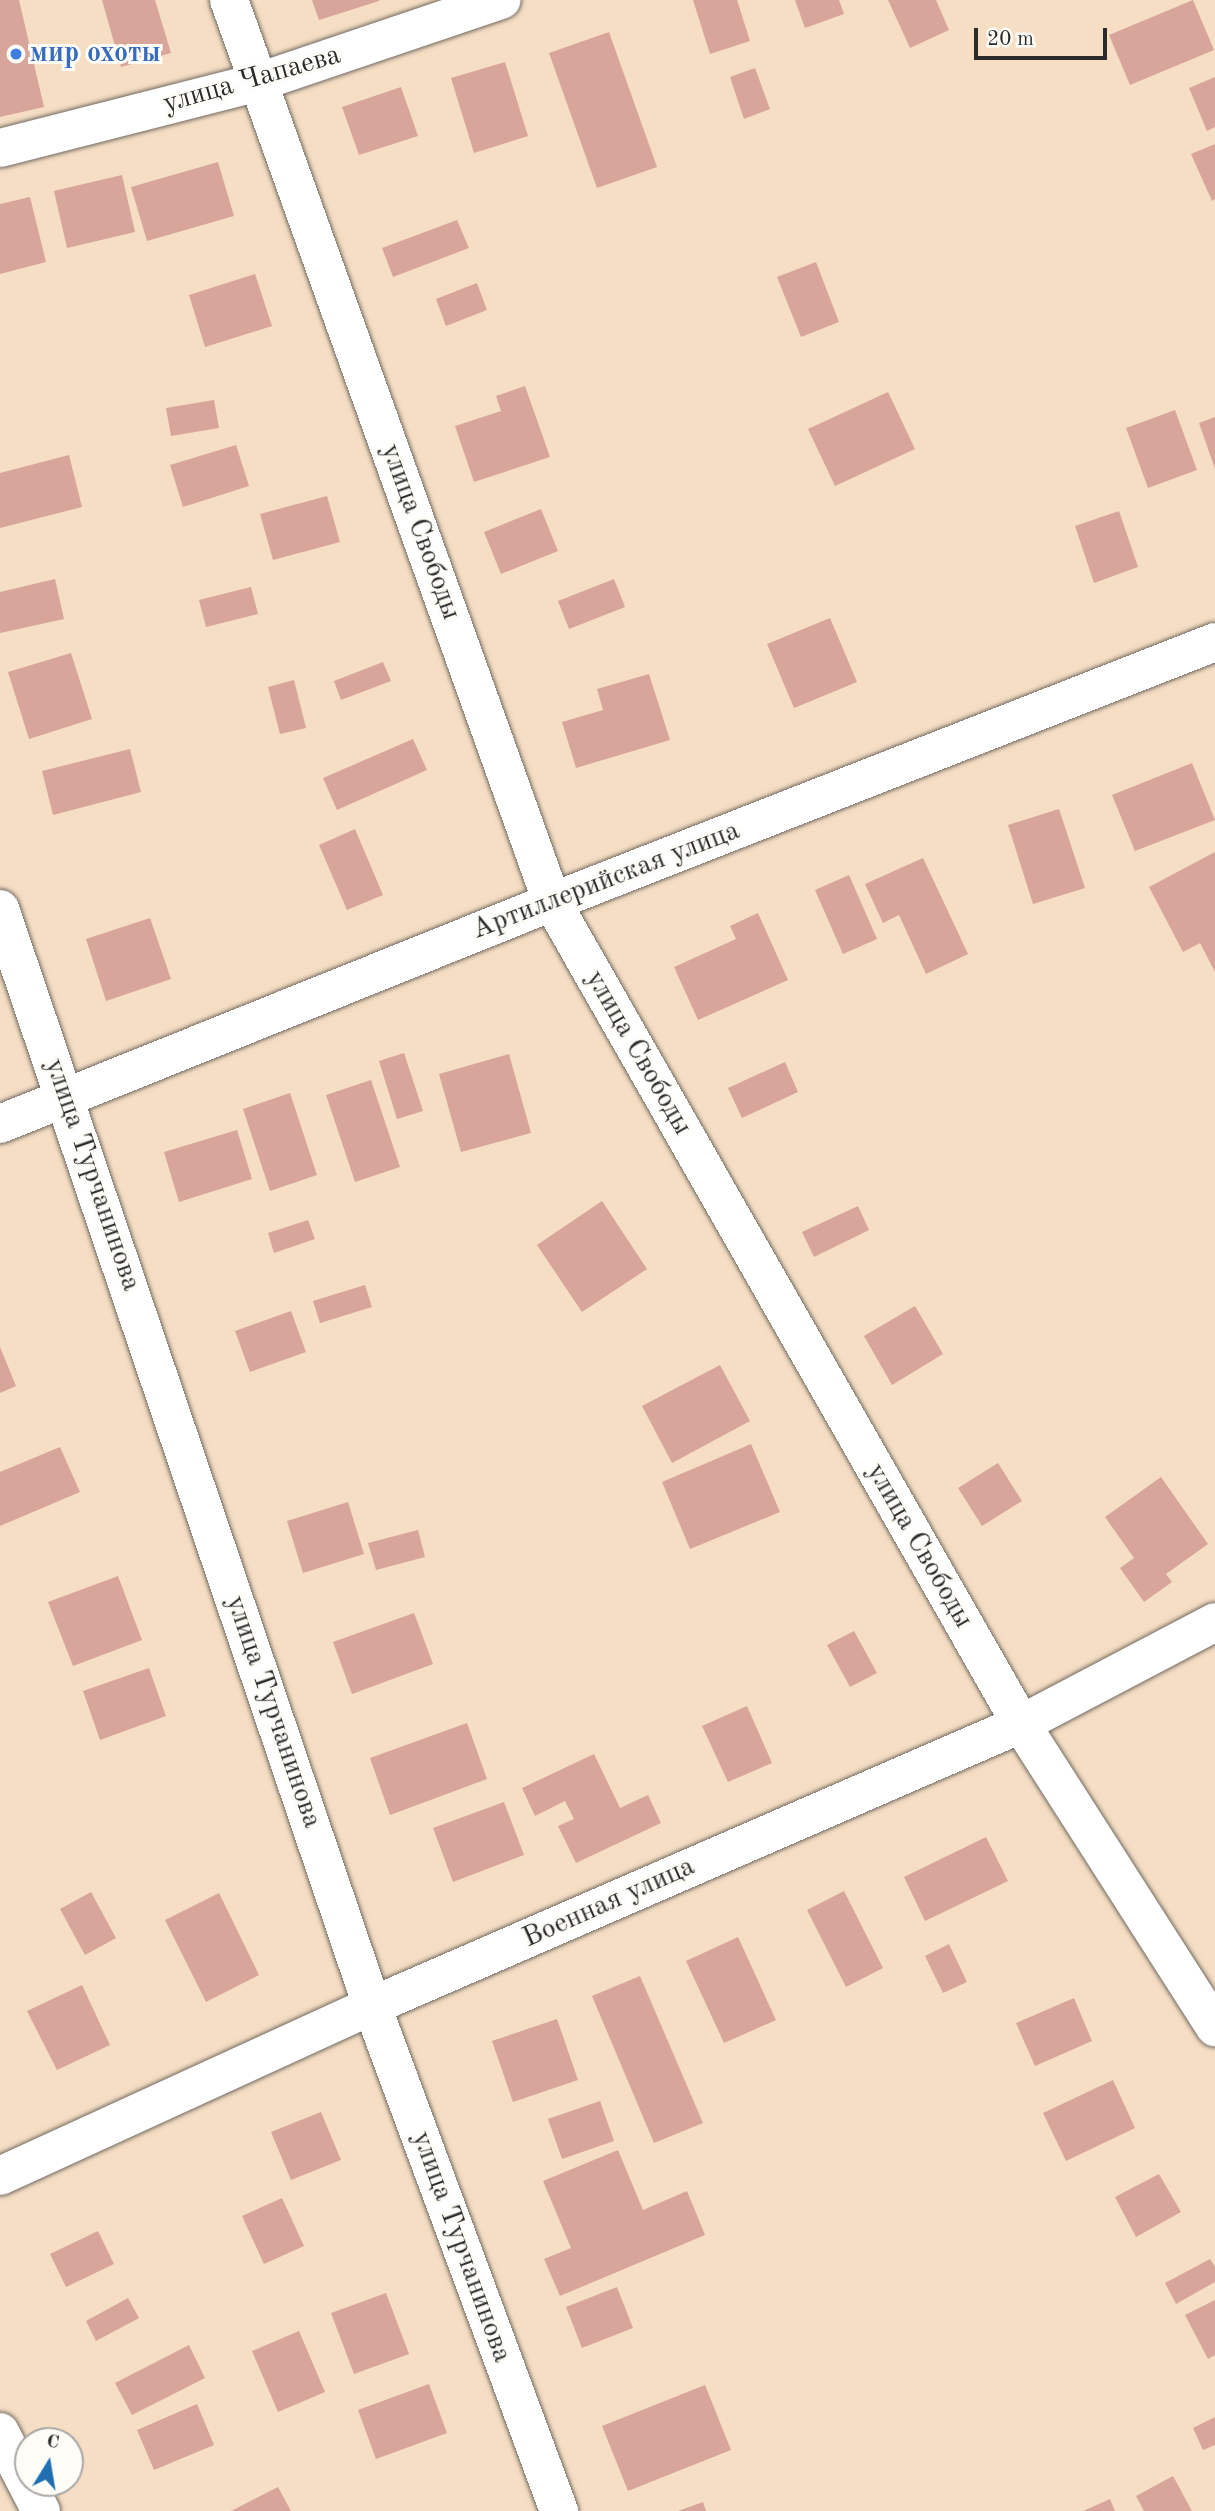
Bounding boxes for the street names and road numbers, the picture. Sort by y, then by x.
street label: улица Чапаева [159,39,345,121]
street label: улица Свободы [373,439,467,625]
street label: Артиллерийская улица [467,814,745,948]
street label: улица Свободы [577,965,699,1141]
street label: улица Турчанинова [36,1054,148,1296]
street label: улица Свободы [858,1458,980,1634]
street label: улица Турчанинова [217,1591,329,1833]
street label: Военная улица [518,1850,700,1956]
street label: улица Турчанинова [404,2127,518,2367]

